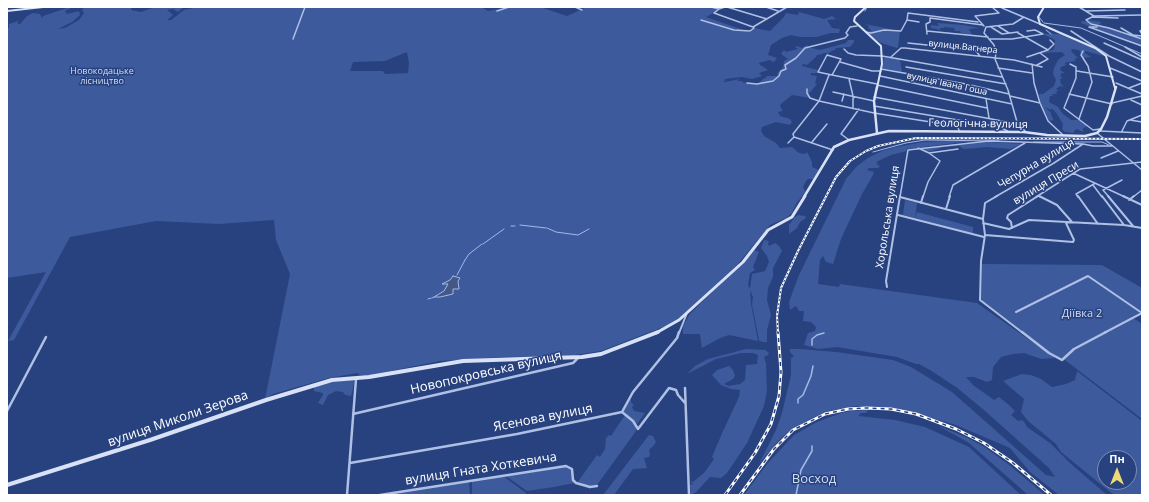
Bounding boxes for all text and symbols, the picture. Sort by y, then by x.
street label: вулиця Вагнера [928,38,998,56]
park label: Новокодацьке лісництво [70,66,134,87]
street label: вулиця Івана Гоша [906,70,988,98]
street label: Геологічна вулиця [928,117,1028,131]
street label: Чепурна вулиця [995,136,1077,192]
street label: вулиця Преси [1011,158,1081,208]
street label: Хорольська вулиця [873,165,903,269]
park label: Діївка 2 [1062,307,1102,321]
street label: Новопокровська вулиця [409,348,563,398]
street label: вулиця Миколи Зерова [106,388,250,450]
street label: Ясенова вулиця [492,401,594,435]
street label: вулиця Гната Хоткевича [404,449,558,489]
north arrow [1097,450,1137,490]
text: Пн [1109,451,1125,466]
park label: Восход [792,471,836,487]

